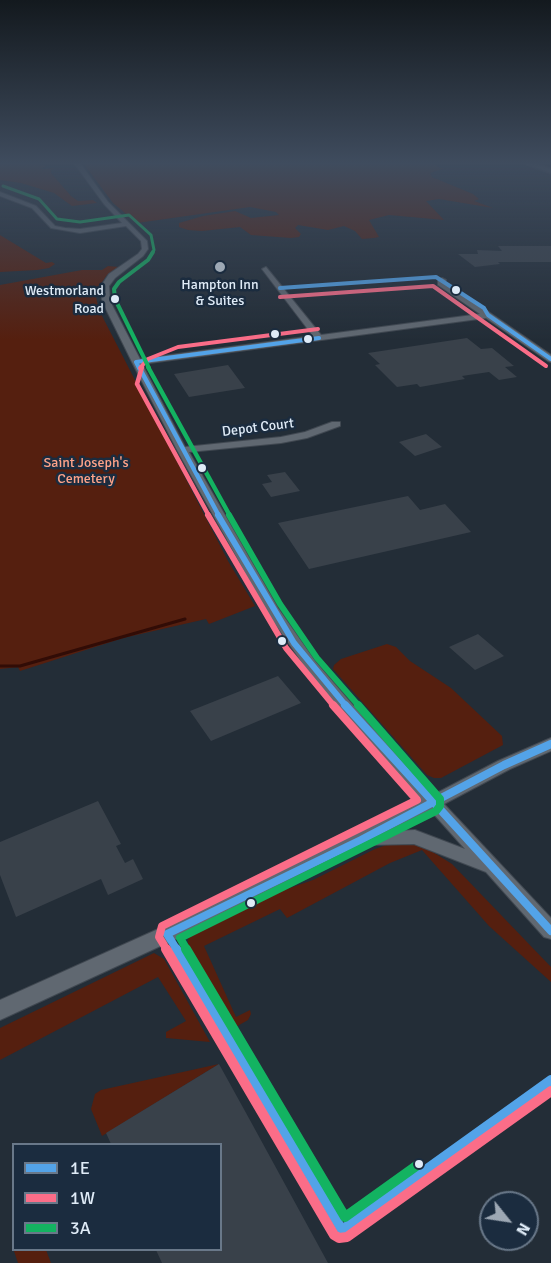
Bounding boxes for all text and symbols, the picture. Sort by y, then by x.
marker: Hampton Inn & Suites [213,260,227,274]
place label: Hampton Inn & Suites [181,277,259,310]
place label: Westmorland Road [25,283,104,316]
unlabelled marker [450,284,462,296]
marker: Westmorland Road [109,293,121,305]
unlabelled marker [269,328,281,340]
unlabelled marker [302,333,314,345]
street label: Depot Court [221,415,295,441]
park label: Saint Joseph's Cemetery [43,455,129,488]
unlabelled marker [196,462,208,474]
unlabelled marker [276,635,288,647]
unlabelled marker [245,897,257,909]
legend [12,1143,222,1251]
text: 1E [70,1157,90,1179]
unlabelled marker [413,1158,425,1170]
text: 1W [70,1187,95,1209]
north arrow [479,1191,539,1251]
text: 3A [70,1217,91,1239]
text: N [511,1219,534,1239]

